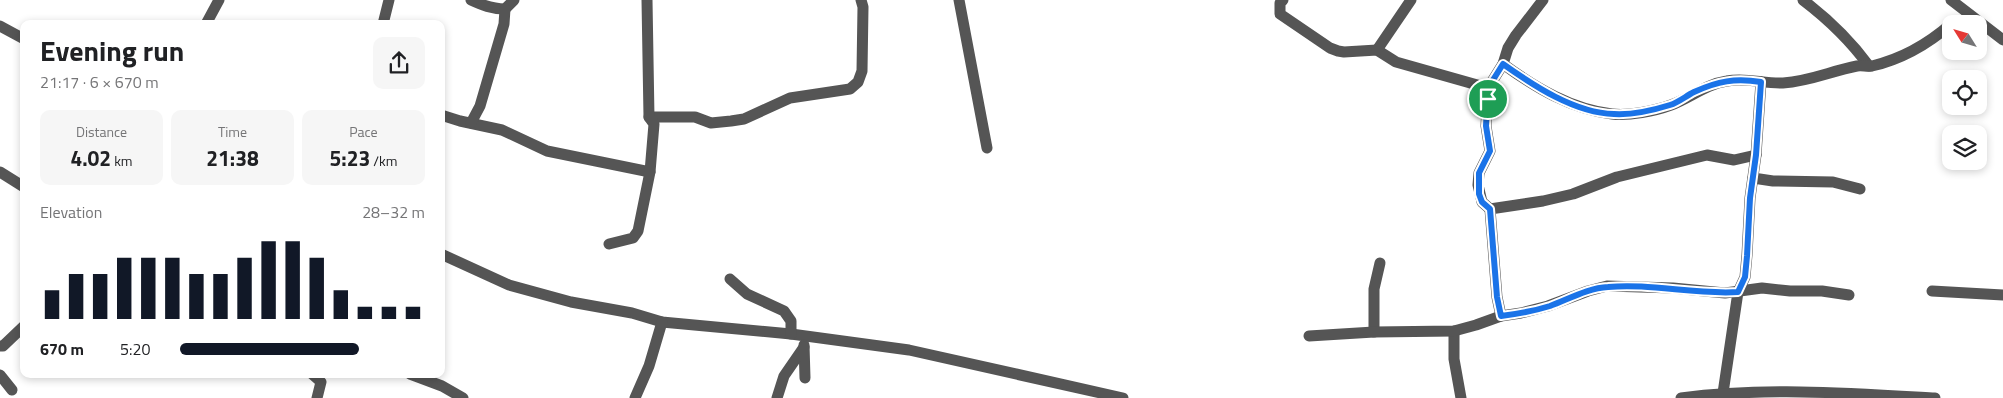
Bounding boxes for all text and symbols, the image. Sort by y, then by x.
north arrow [1942,15,1988,60]
map controls [1942,15,1987,170]
text: Evening run [40,29,184,72]
button: share [373,37,425,89]
text: 21:17 · 6 × 670 m [40,70,159,94]
button: locate [1942,70,1987,115]
pin [1467,78,1509,120]
icon: arrive [1474,85,1502,113]
text: Distance [76,121,127,142]
text: Time [218,121,247,142]
text: Pace [349,121,378,142]
button: layers [1942,125,1987,170]
text: 4.02 [70,142,111,174]
text: 21:38 [206,142,259,174]
text: 5:23 [330,142,370,174]
text: km [111,150,133,171]
text: /km [370,150,397,171]
text: Elevation [40,200,102,224]
text: 28–32 m [362,200,425,224]
text: 670 m [40,337,84,361]
text: 5:20 [120,337,150,361]

